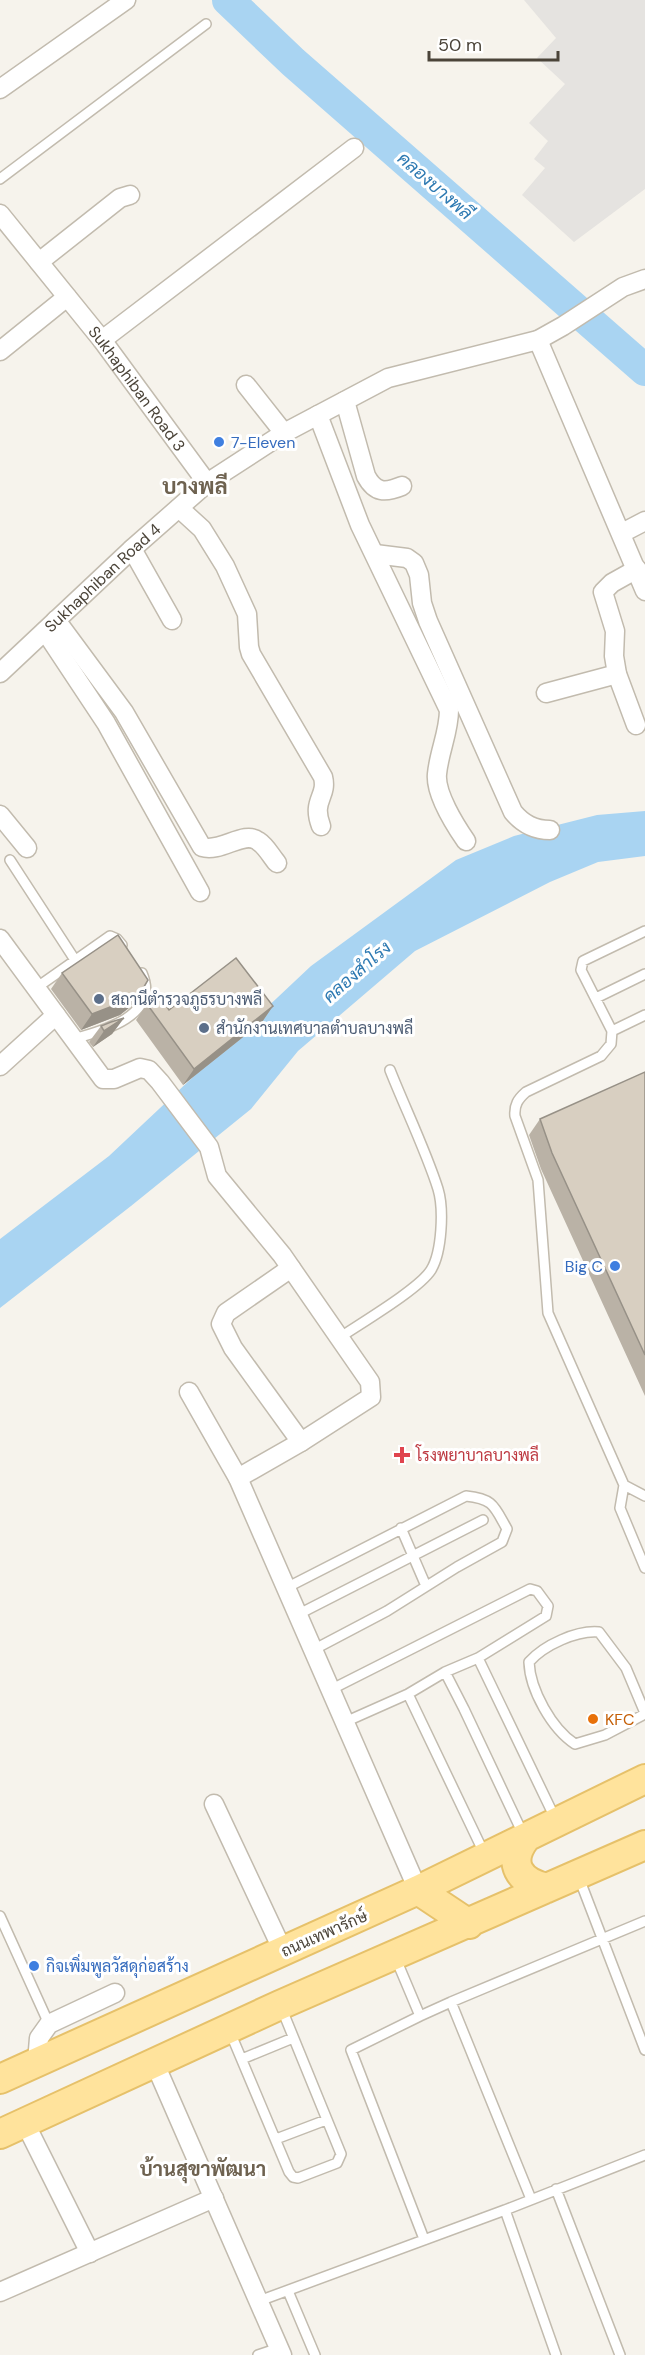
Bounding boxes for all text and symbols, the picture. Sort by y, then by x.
scale bar [429,24,558,62]
text: 50 m [438,33,482,57]
water label: คลองบางพลี [392,146,479,226]
street label: Sukhaphiban Road 3 [84,322,190,456]
place label: 7-Eleven [231,432,295,453]
marker: 7-Eleven [212,435,226,449]
district label: บางพลี [162,472,228,501]
street label: Sukhaphiban Road 4 [40,519,165,637]
water label: คลองสำโรง [317,935,396,1008]
place label: สถานีตำรวจภูธรบางพลี [111,988,262,1011]
marker: สถานีตำรวจภูธรบางพลี [92,992,106,1006]
place label: สำนักงานเทศบาลตำบลบางพลี [216,1017,413,1039]
marker: สำนักงานเทศบาลตำบลบางพลี [197,1021,211,1035]
place label: Big C [565,1256,603,1277]
marker: Big C [608,1259,622,1273]
place label: โรงพยาบาลบางพลี [415,1444,539,1466]
marker: โรงพยาบาลบางพลี [393,1446,411,1464]
place label: KFC [605,1709,634,1730]
marker: KFC [586,1712,600,1726]
street label: ถนนเทพารักษ์ [277,1903,371,1962]
place label: กิจเพิ่มพูลวัสดุก่อสร้าง [46,1953,189,1978]
marker: กิจเพิ่มพูลวัสดุก่อสร้าง [27,1959,41,1973]
district label: บ้านสุขาพัฒนา [140,2156,266,2184]

